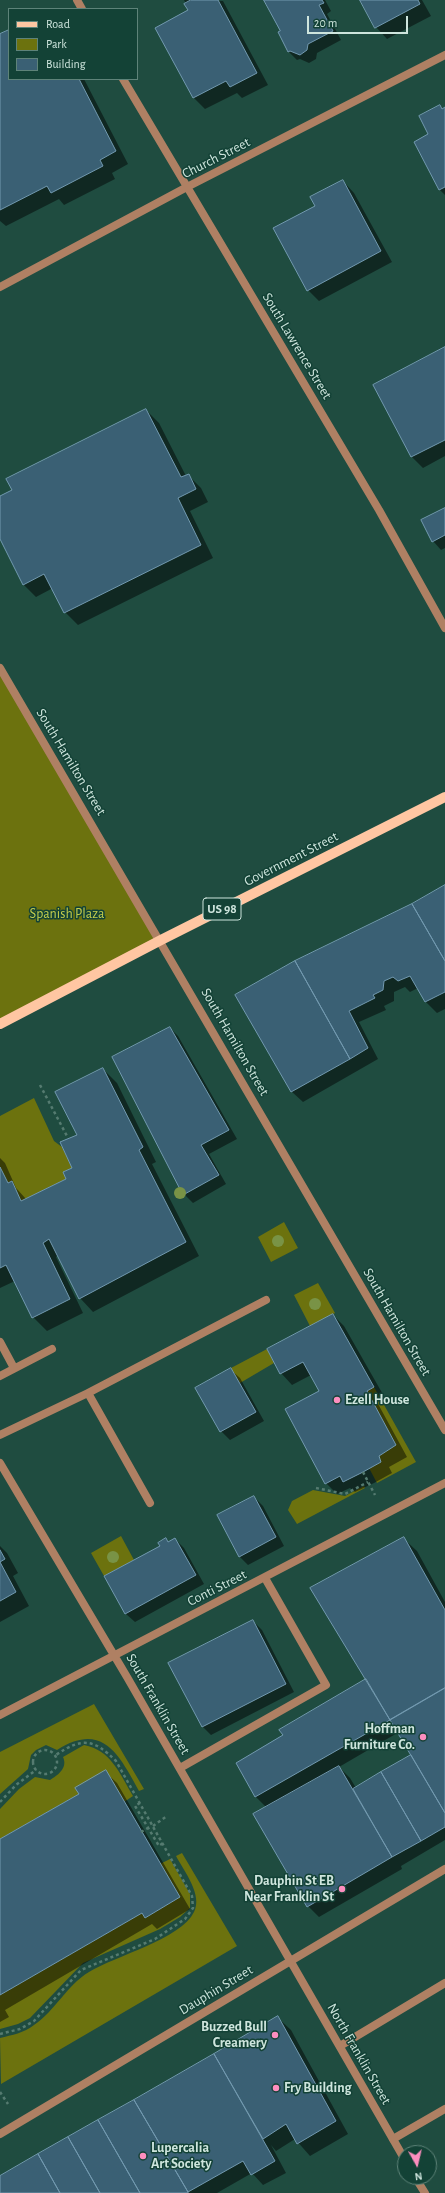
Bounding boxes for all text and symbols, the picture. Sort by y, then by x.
legend [8,8,138,80]
scale bar [309,8,410,34]
text: 20 m [314,17,337,29]
text: Road [46,18,70,30]
text: Park [46,38,67,50]
text: Building [46,58,86,70]
street label: Church Street [179,134,253,182]
street label: South Lawrence Street [259,290,335,402]
street label: South Hamilton Street [32,706,110,818]
street label: Government Street [241,828,341,890]
road number: US 98 [203,898,241,920]
park label: Spanish Plaza [30,906,104,922]
street label: South Hamilton Street [197,985,273,1099]
street label: South Hamilton Street [359,1265,435,1379]
place label: Ezell House [345,1392,409,1408]
marker: Ezell House [332,1395,342,1405]
street label: Conti Street [185,1566,249,1610]
street label: South Franklin Street [122,1651,194,1757]
place label: Hoffman Furniture Co. [344,1721,415,1754]
marker: Hoffman Furniture Co. [418,1732,428,1742]
place label: Dauphin St EB Near Franklin St [244,1873,334,1906]
marker: Dauphin St EB Near Franklin St [337,1884,347,1894]
street label: Dauphin Street [176,1961,256,2019]
street label: North Franklin Street [323,2001,395,2107]
place label: Buzzed Bull Creamery [201,2019,267,2052]
marker: Buzzed Bull Creamery [270,2030,280,2040]
place label: Fry Building [284,2080,352,2096]
marker: Fry Building [271,2083,281,2093]
place label: Lupercalia Art Society [151,2140,211,2172]
north arrow [397,2145,437,2185]
marker: Lupercalia Art Society [138,2151,148,2161]
text: N [414,2170,423,2182]

